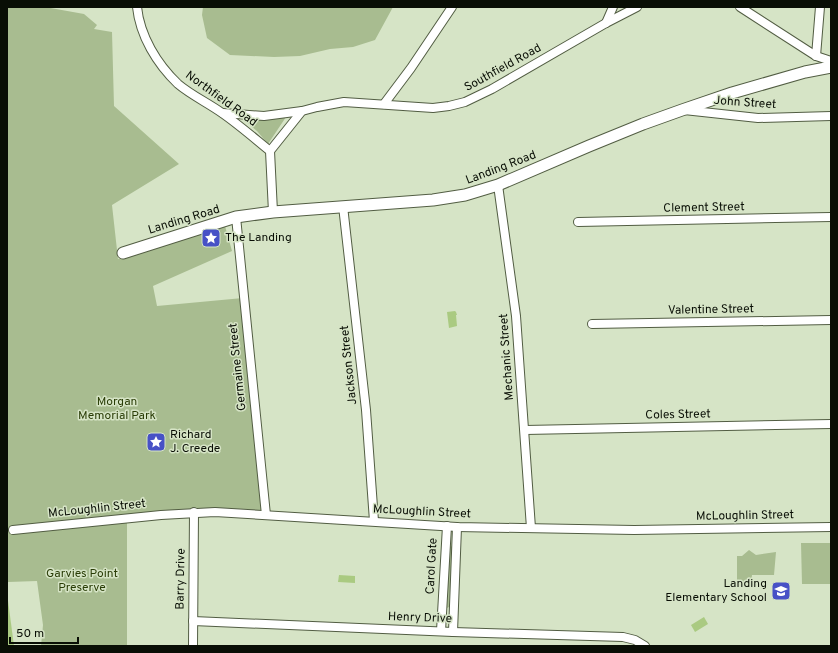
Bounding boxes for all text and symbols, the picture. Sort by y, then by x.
street label: Southfield Road [462,40,544,96]
street label: Northfield Road [182,68,260,130]
street label: John Street [713,93,777,113]
street label: Landing Road [463,147,539,189]
street label: Clement Street [663,199,745,217]
street label: Landing Road [146,202,222,238]
place icon: The Landing [200,227,222,249]
place label: The Landing [225,230,292,246]
street label: Valentine Street [668,301,754,319]
street label: Mechanic Street [496,313,518,401]
street label: Germaine Street [225,322,251,412]
street label: Jackson Street [337,324,361,406]
park label: Morgan Memorial Park [78,394,156,424]
street label: Coles Street [645,406,711,424]
place label: Richard J. Creede [170,427,220,457]
place icon: Richard J. Creede [145,431,167,453]
street label: McLoughlin Street [47,496,147,522]
street label: McLoughlin Street [373,501,471,523]
street label: McLoughlin Street [696,507,794,525]
street label: Carol Gate [423,537,441,595]
street label: Barry Drive [172,548,190,610]
park label: Garvies Point Preserve [46,566,118,596]
place label: Landing Elementary School [665,576,767,606]
school or university icon: Landing Elementary School [770,580,792,602]
street label: Henry Drive [388,609,452,627]
scale bar [10,619,78,645]
text: 50 m [16,626,44,642]

